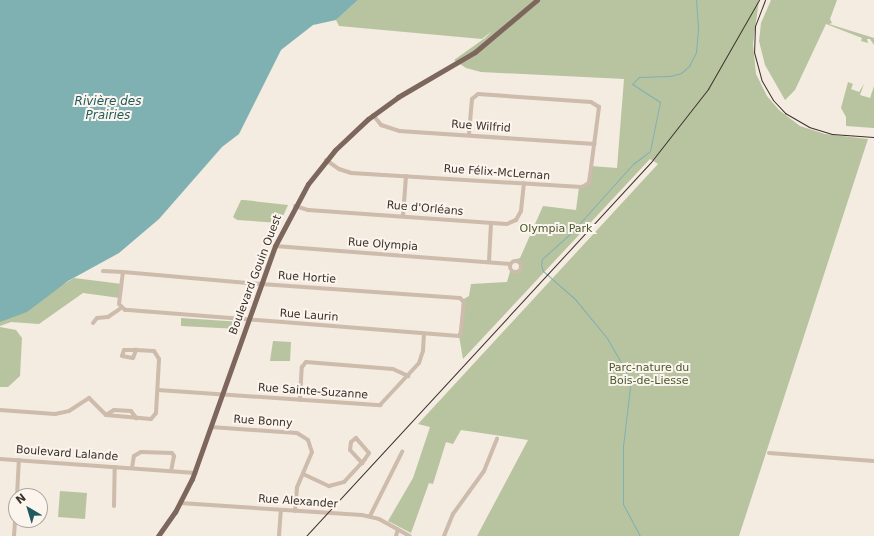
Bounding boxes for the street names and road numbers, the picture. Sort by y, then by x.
street label: Rue Wilfrid [451,118,511,136]
street label: Rue Félix-McLernan [443,163,551,183]
street label: Rue d'Orléans [386,199,464,219]
street label: Boulevard Gouin Ouest [227,213,285,337]
street label: Rue Olympia [348,236,418,254]
street label: Rue Hortie [278,269,336,287]
street label: Rue Laurin [279,307,339,325]
street label: Rue Sainte-Suzanne [257,382,369,402]
street label: Rue Bonny [233,413,293,431]
street label: Boulevard Lalande [15,444,119,464]
street label: Rue Alexander [258,493,338,511]

